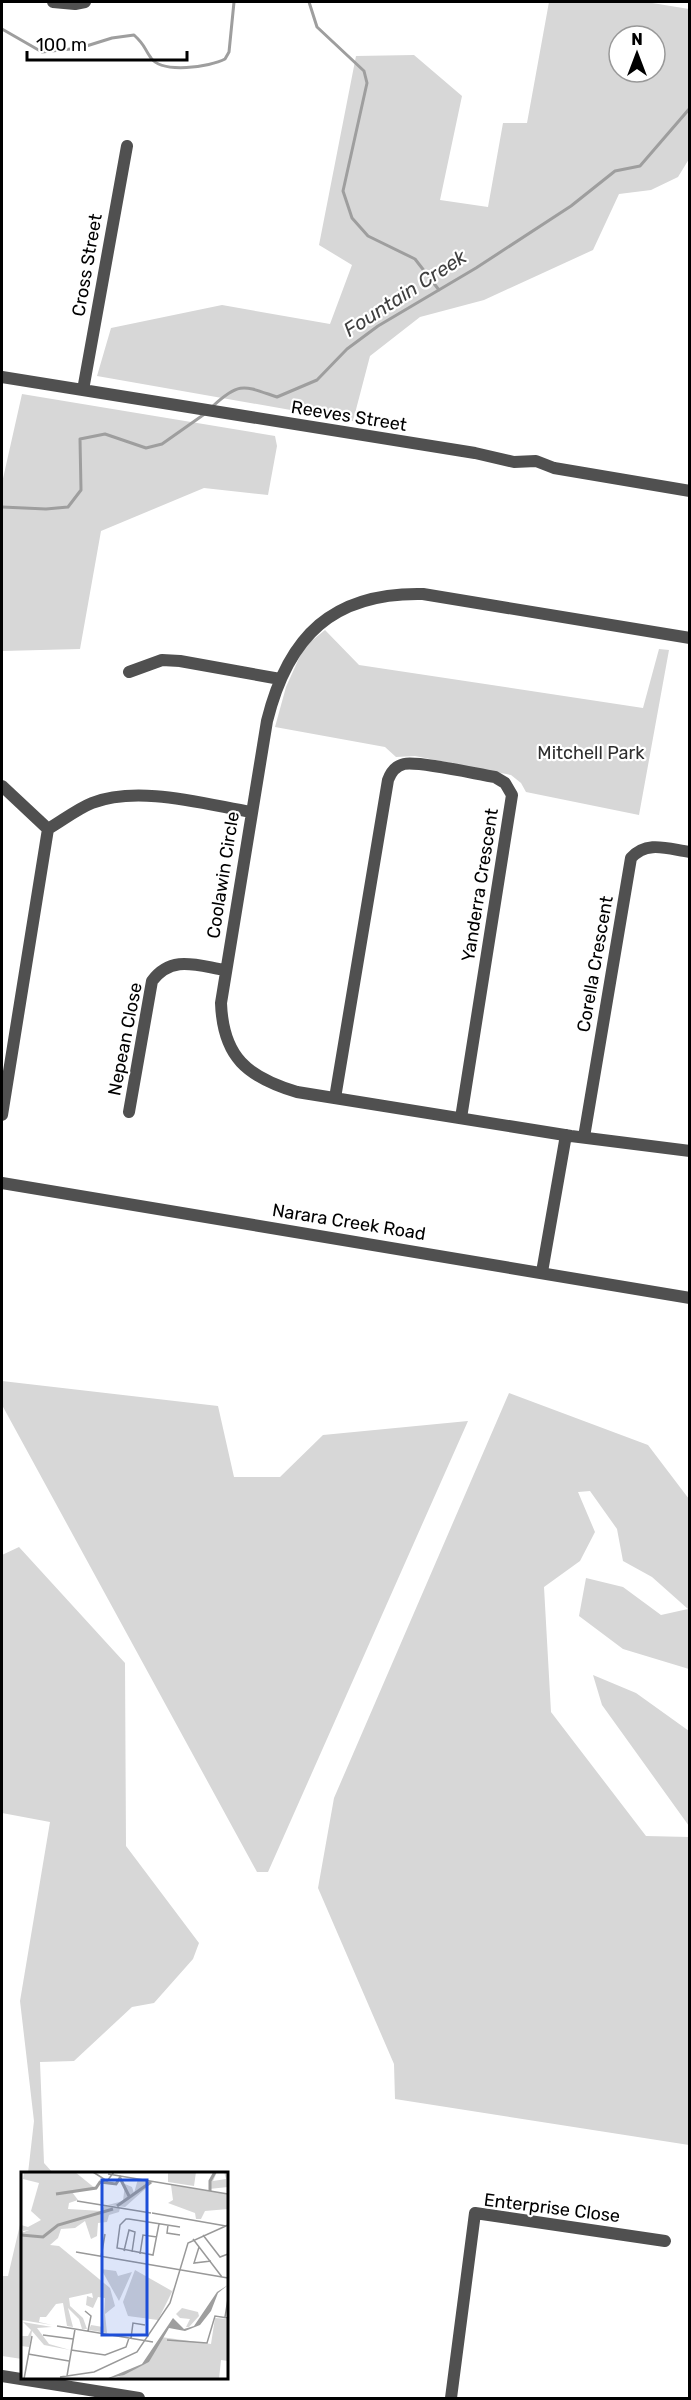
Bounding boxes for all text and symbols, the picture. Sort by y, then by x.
scale bar [27,24,188,62]
north arrow [607,24,667,84]
text: N [631,30,643,49]
text: 100 m [36,34,87,56]
street label: Cross Street [67,212,107,318]
water label: Fountain Creek [339,244,472,342]
street label: Reeves Street [290,396,408,436]
park label: Mitchell Park [537,742,645,764]
street label: Yanderra Crescent [457,807,503,963]
street label: Coolawin Circle [202,810,244,940]
street label: Corella Crescent [572,894,618,1034]
street label: Nepean Close [103,981,147,1097]
street label: Narara Creek Road [271,1199,427,1245]
inset map [21,2172,228,2379]
street label: Enterprise Close [483,2189,621,2227]

